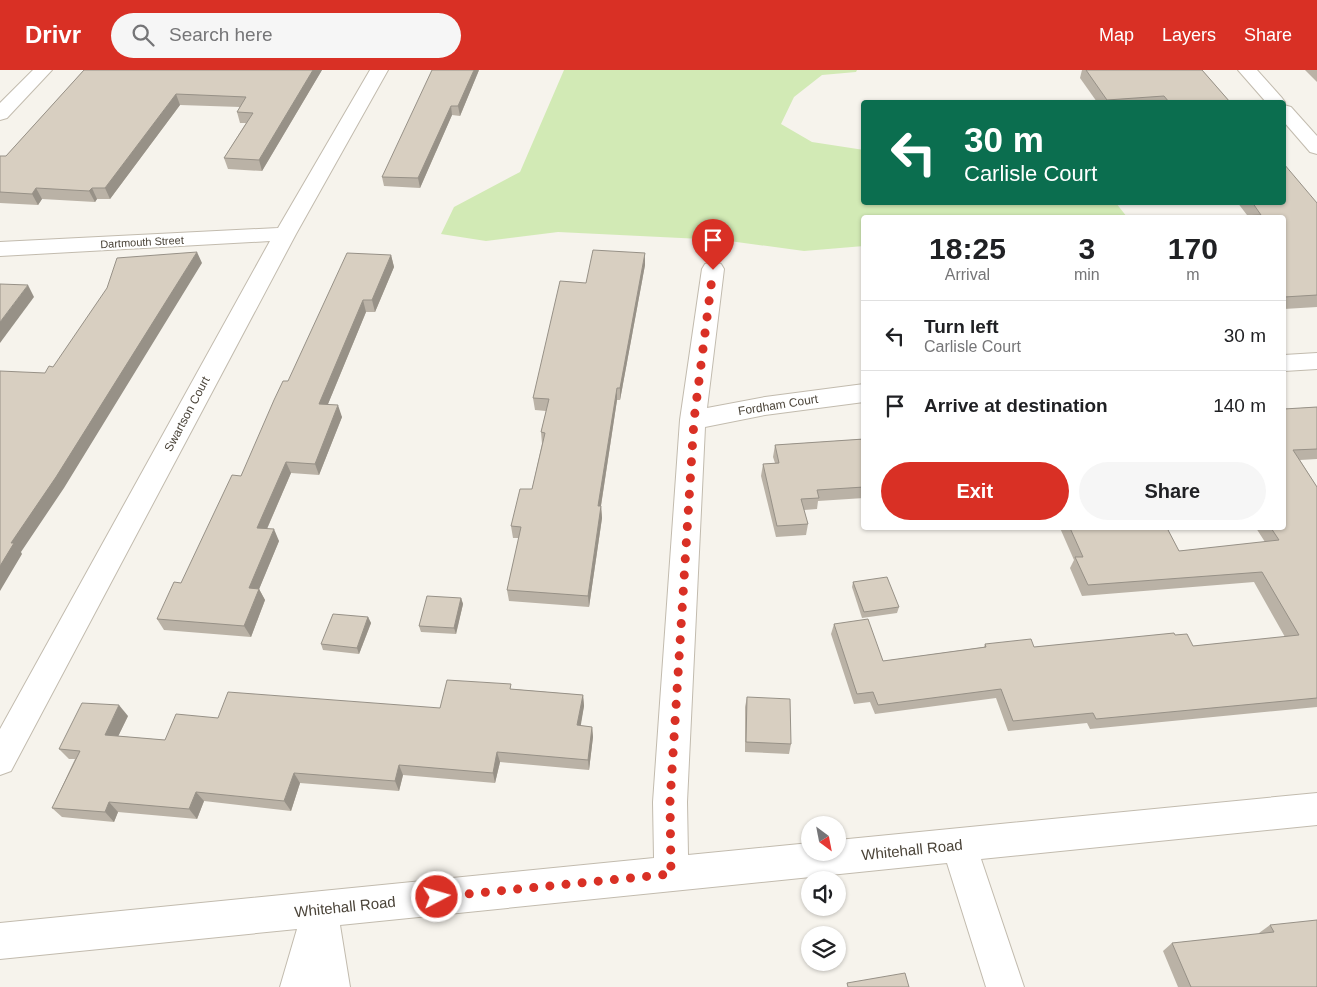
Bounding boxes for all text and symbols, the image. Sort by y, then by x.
search box [111,13,461,58]
text: Drivr [25,21,81,48]
icon: search [129,21,157,49]
text: Search here [169,24,273,45]
text: Map [1099,25,1134,45]
text: Layers [1162,25,1216,45]
text: Share [1244,25,1292,45]
icon: left [881,120,946,185]
text: 30 m [964,120,1044,159]
text: Carlisle Court [964,161,1097,186]
pin [692,219,734,270]
icon: arrive [699,226,727,254]
text: 18:25 [929,232,1006,265]
text: 3 [1078,232,1095,265]
text: 170 [1168,232,1218,265]
street label: Dartmouth Street [100,234,184,250]
text: Arrival [945,266,990,283]
text: min [1074,266,1100,283]
text: m [1186,266,1199,283]
text: Turn left [924,316,999,337]
icon: left [881,322,909,350]
text: 30 m [1224,325,1266,346]
text: Carlisle Court [924,338,1021,355]
street label: Swartson Court [161,374,213,454]
street label: Fordham Court [737,392,820,418]
icon: arrive [881,392,909,420]
text: Arrive at destination [924,395,1108,416]
text: 140 m [1213,395,1266,416]
button: Exit [881,462,1069,520]
button: Share [1079,462,1266,520]
north arrow [801,816,846,861]
map controls [801,816,846,971]
street label: Whitehall Road [860,836,963,863]
position arrow [410,870,462,922]
button: sound [801,871,846,916]
street label: Whitehall Road [293,893,396,920]
button: layers [801,926,846,971]

